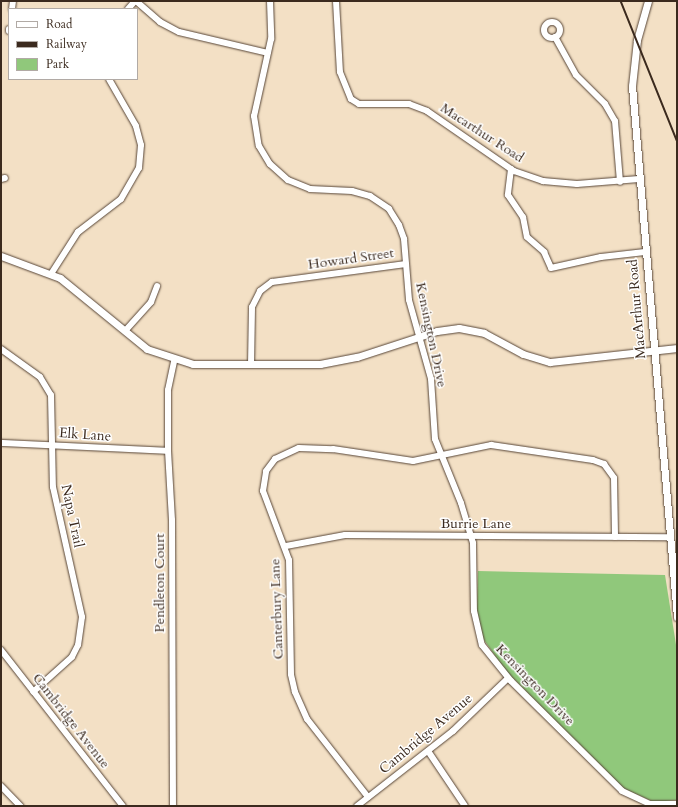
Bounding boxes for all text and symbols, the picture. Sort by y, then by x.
legend [8,8,138,80]
text: Road [46,16,72,32]
text: Railway [46,36,87,52]
text: Park [46,56,69,72]
street label: Macarthur Road [437,100,527,166]
street label: Howard Street [307,245,395,273]
street label: MacArthur Road [624,258,650,360]
street label: Kensington Drive [412,281,450,389]
street label: Elk Lane [58,425,112,445]
street label: Napa Trail [57,483,87,549]
street label: Burrie Lane [441,516,511,532]
street label: Pendleton Court [152,533,168,633]
street label: Canterbury Lane [267,558,287,660]
street label: Kensington Drive [492,641,578,729]
street label: Cambridge Avenue [29,670,113,772]
street label: Cambridge Avenue [376,690,476,778]

